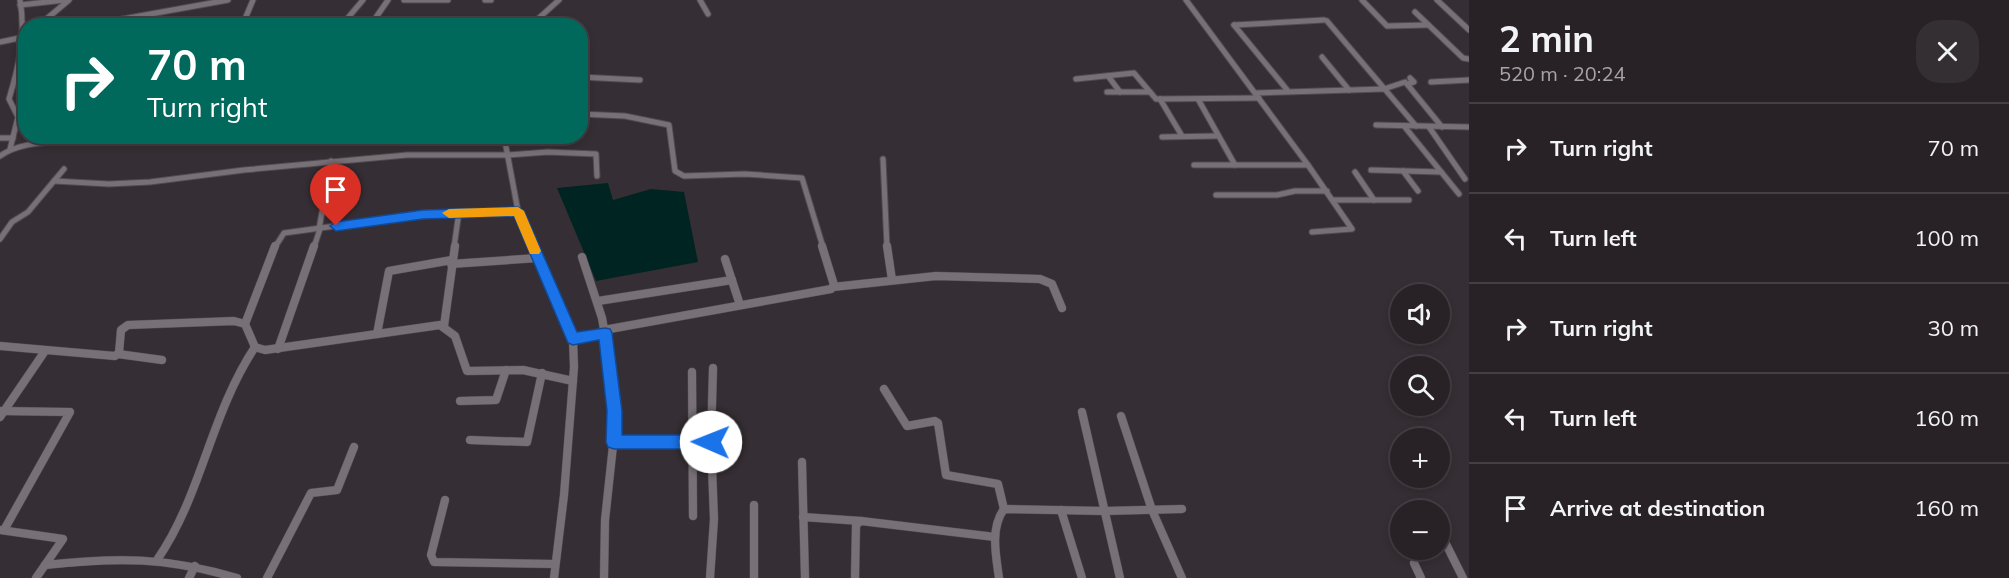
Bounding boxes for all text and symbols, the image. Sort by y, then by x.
text: 2 min [1499,16,1594,61]
button: close [1916,20,1979,83]
text: 70 m [147,38,247,91]
icon: right [48,42,126,120]
text: 520 m · 20:24 [1499,61,1625,86]
text: Turn right [147,90,267,124]
icon: right [1499,132,1532,165]
text: Turn right [1550,134,1653,162]
text: 70 m [1928,134,1979,162]
pin [310,164,361,226]
icon: arrive [319,173,352,206]
icon: left [1499,222,1532,255]
text: Turn left [1550,224,1637,252]
text: 100 m [1914,224,1979,252]
map controls [1390,284,1450,560]
button: sound [1390,284,1450,344]
icon: right [1499,312,1532,345]
text: Turn right [1550,314,1653,342]
text: 30 m [1928,314,1979,342]
button: search [1390,356,1450,416]
icon: left [1499,402,1532,435]
text: Turn left [1550,404,1637,432]
text: 160 m [1914,404,1979,432]
position arrow [679,410,743,474]
button: + [1390,428,1450,488]
icon: arrive [1499,492,1532,525]
text: Arrive at destination [1550,494,1765,522]
text: 160 m [1914,494,1979,522]
button: − [1390,500,1450,560]

